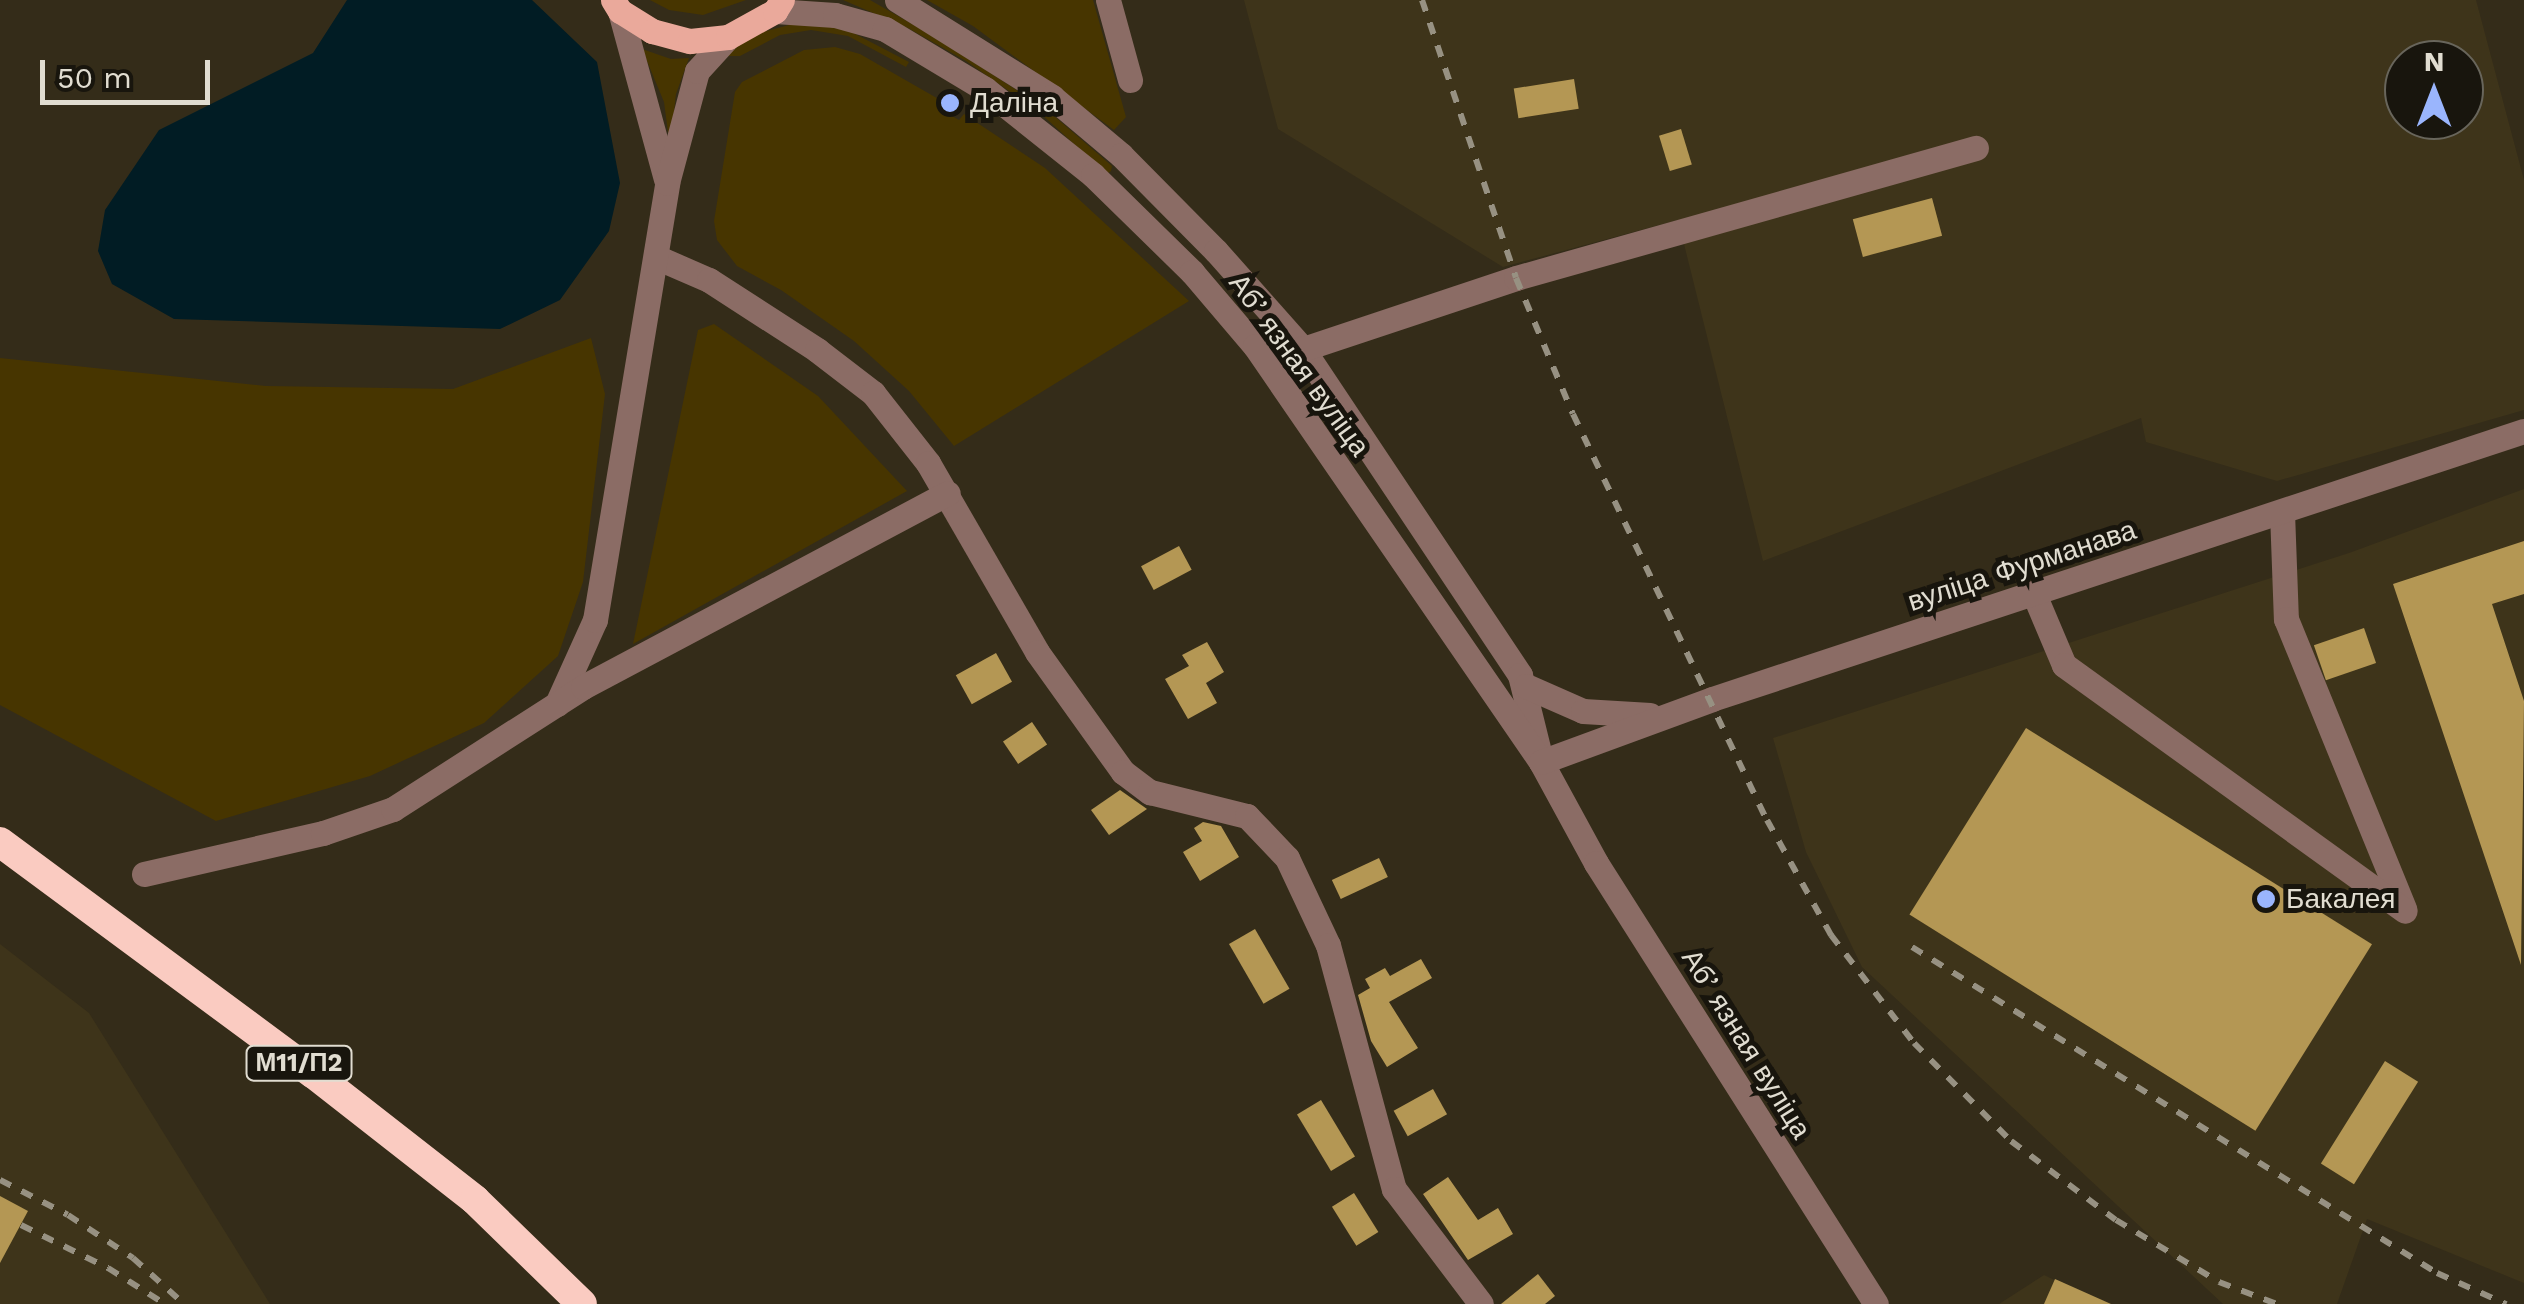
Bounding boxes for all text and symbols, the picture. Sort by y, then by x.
scale bar [45,40,215,102]
north arrow [2384,40,2484,140]
text: N [2424,45,2444,78]
text: 50 m [57,60,132,95]
place label: Даліна [970,86,1058,120]
marker: Даліна [939,92,961,114]
street label: Абʼязная вуліца [1222,267,1376,463]
street label: вуліца Фурманава [1904,513,2140,619]
place label: Бакалея [2286,882,2395,916]
marker: Бакалея [2255,888,2277,910]
street label: Абʼязная вуліца [1674,943,1818,1145]
road number: М11/П2 [244,1043,354,1083]

